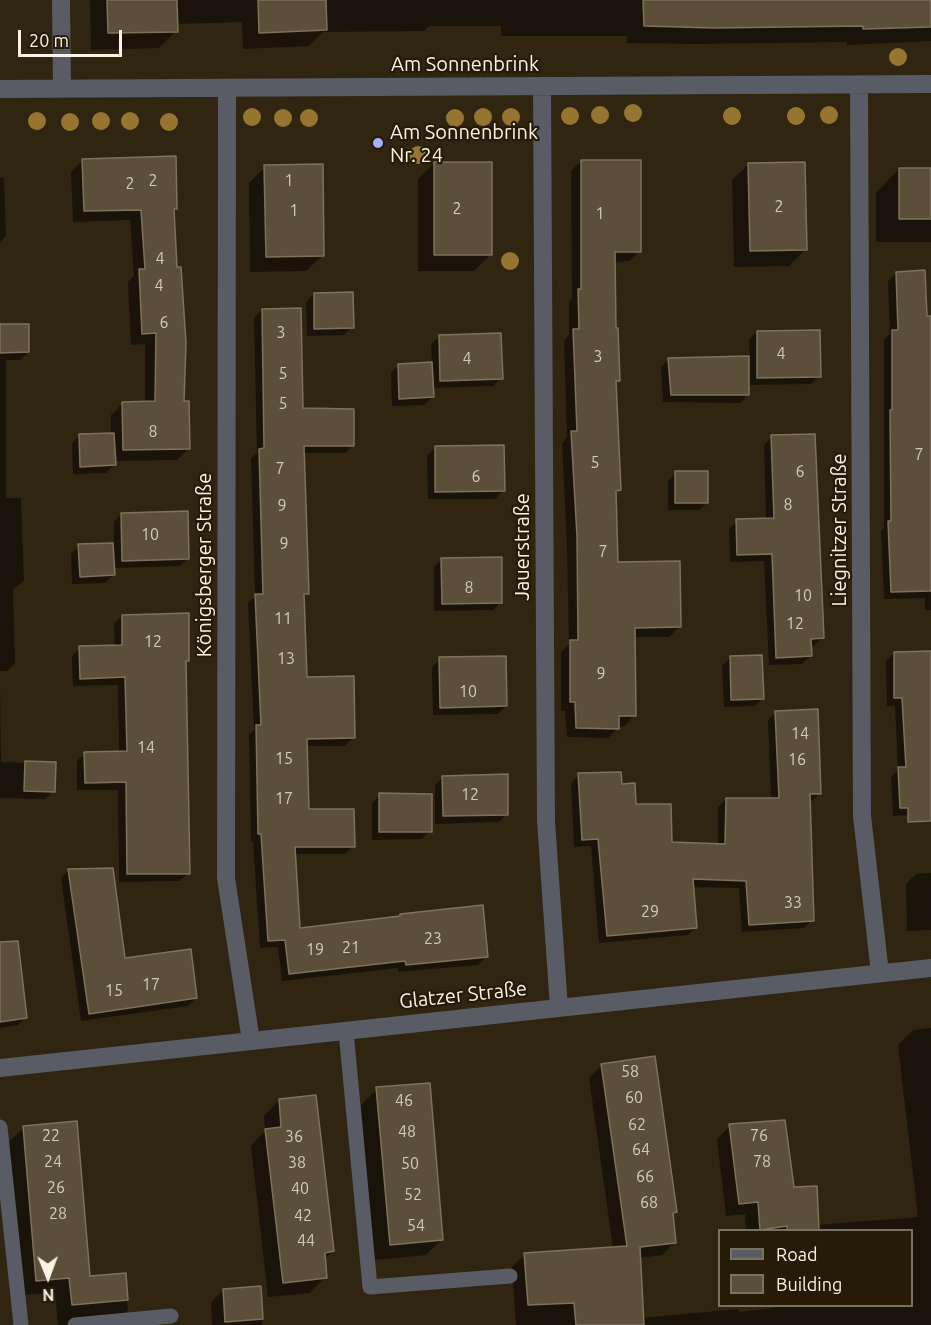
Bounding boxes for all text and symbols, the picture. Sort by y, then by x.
scale bar [21,18,124,56]
text: 20 m [29,30,69,50]
street label: Am Sonnenbrink [391,52,539,76]
place label: Am Sonnenbrink Nr. 24 [390,120,538,167]
marker: Am Sonnenbrink Nr. 24 [371,136,385,150]
house number: 2 [148,171,158,191]
house number: 1 [284,171,294,191]
house number: 2 [125,174,135,194]
house number: 2 [774,197,784,217]
house number: 2 [452,199,462,219]
house number: 1 [289,201,299,221]
house number: 1 [595,204,605,224]
house number: 4 [155,249,165,269]
house number: 4 [154,276,164,296]
house number: 6 [159,313,169,333]
house number: 3 [276,323,286,343]
house number: 4 [776,344,786,364]
house number: 3 [593,347,603,367]
house number: 4 [462,349,472,369]
house number: 5 [278,364,288,384]
house number: 5 [278,394,288,414]
house number: 8 [148,422,158,442]
house number: 7 [914,445,924,465]
house number: 5 [590,453,600,473]
street label: Liegnitzer Straße [827,453,851,607]
house number: 7 [275,459,285,479]
house number: 6 [795,462,805,482]
house number: 6 [471,467,481,487]
street label: Königsberger Straße [192,473,216,657]
street label: Jauerstraße [510,493,534,601]
house number: 8 [783,495,793,515]
house number: 9 [277,496,287,516]
house number: 10 [141,525,159,545]
house number: 9 [279,534,289,554]
house number: 7 [598,542,608,562]
house number: 8 [464,578,474,598]
house number: 10 [794,586,812,606]
house number: 11 [274,609,292,629]
house number: 12 [786,614,804,634]
house number: 12 [144,632,162,652]
house number: 13 [277,649,295,669]
house number: 9 [596,664,606,684]
house number: 10 [459,682,477,702]
house number: 14 [791,724,809,744]
house number: 14 [137,738,155,758]
house number: 15 [275,749,293,769]
house number: 16 [788,750,806,770]
house number: 12 [461,785,479,805]
house number: 17 [275,789,293,809]
house number: 33 [784,893,802,913]
house number: 29 [641,902,659,922]
house number: 23 [424,929,442,949]
house number: 21 [342,938,360,958]
house number: 19 [306,940,324,960]
house number: 17 [142,975,160,995]
street label: Glatzer Straße [398,976,528,1014]
house number: 15 [105,981,123,1001]
house number: 58 [621,1062,639,1082]
house number: 60 [625,1088,643,1108]
house number: 46 [395,1091,413,1111]
house number: 62 [628,1115,646,1135]
house number: 48 [398,1122,416,1142]
house number: 22 [42,1126,60,1146]
house number: 76 [750,1126,768,1146]
house number: 36 [285,1127,303,1147]
house number: 64 [632,1140,650,1160]
house number: 24 [44,1152,62,1172]
house number: 78 [753,1152,771,1172]
house number: 38 [288,1153,306,1173]
house number: 50 [401,1154,419,1174]
house number: 66 [636,1167,654,1187]
house number: 26 [47,1178,65,1198]
house number: 40 [291,1179,309,1199]
house number: 52 [404,1185,422,1205]
house number: 68 [640,1193,658,1213]
house number: 28 [49,1204,67,1224]
house number: 42 [294,1206,312,1226]
house number: 54 [407,1216,425,1236]
legend [718,1229,913,1307]
house number: 44 [297,1231,315,1251]
text: Road [776,1244,818,1264]
north arrow [18,1247,78,1307]
text: Building [776,1274,842,1294]
text: N [42,1286,54,1304]

